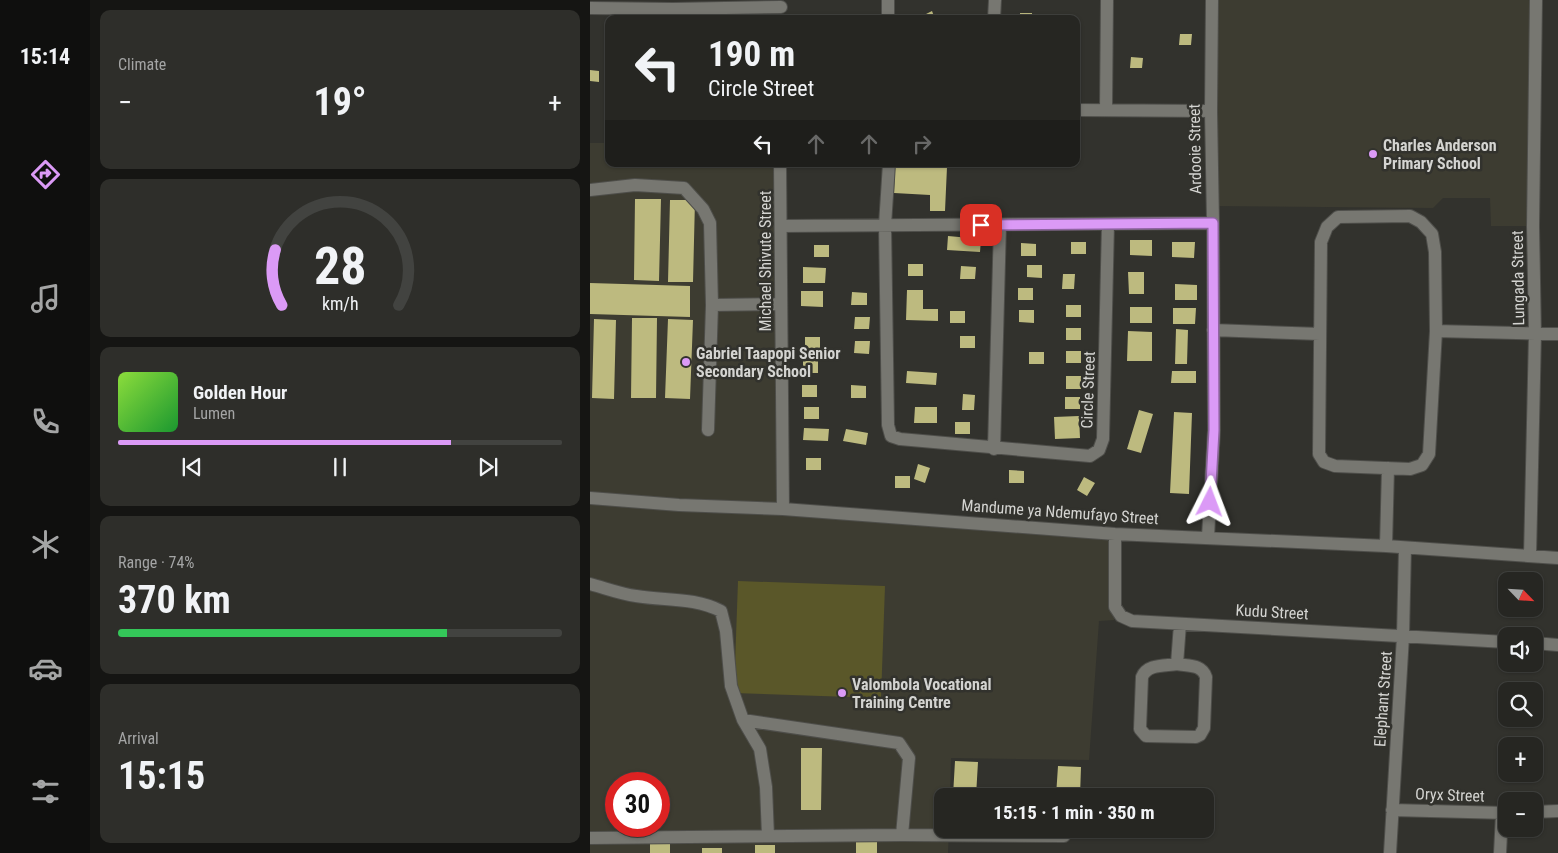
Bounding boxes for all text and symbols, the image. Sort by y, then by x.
text: 190 m [708,34,795,75]
icon: left [625,35,690,100]
text: 15:14 [20,44,70,69]
text: Climate [118,55,166,74]
text: Circle Street [708,76,814,101]
text: 19° [313,80,367,124]
text: − [118,86,132,119]
text: + [548,86,562,119]
street label: Ardooie Street [1185,103,1205,194]
icon: left [749,130,777,158]
icon: ahead [802,130,830,158]
icon: ahead [855,130,883,158]
icon: right [908,130,936,158]
place label: Charles Anderson Primary School [1383,136,1497,173]
marker: Charles Anderson Primary School [1367,148,1379,160]
icon: directions [28,157,63,192]
street label: Michael Shivute Street [756,190,775,332]
pin [960,204,1002,246]
icon: arrive [967,211,995,239]
street label: Lungada Street [1508,230,1528,326]
text: 28 [314,236,366,297]
icon: music [28,281,63,316]
text: km/h [322,293,358,314]
place label: Gabriel Taapopi Senior Secondary School [696,344,841,381]
street label: Circle Street [1077,351,1099,429]
marker: Gabriel Taapopi Senior Secondary School [680,356,692,368]
text: Golden Hour [193,381,287,404]
icon: phone [28,404,63,439]
text: Lumen [193,404,235,423]
icon: previous [178,453,206,481]
icon: pause [326,453,354,481]
icon: next [474,453,502,481]
position arrow [1183,475,1235,527]
street label: Mandume ya Ndemufayo Street [961,496,1160,528]
icon: climate [28,527,63,562]
text: Range · 74% [118,553,194,572]
north arrow [1498,572,1542,618]
map controls [1498,572,1543,837]
text: 370 km [118,578,231,622]
street label: Kudu Street [1235,601,1309,623]
button: sound [1498,627,1543,672]
street label: Elephant Street [1370,650,1396,748]
icon: car [28,651,63,686]
place label: Valombola Vocational Training Centre [852,675,992,712]
button: search [1498,682,1543,727]
marker: Valombola Vocational Training Centre [836,687,848,699]
text: Arrival [118,729,159,748]
button: + [1498,737,1543,782]
text: 15:15 [118,754,205,798]
speed limit sign: 30 [605,772,670,837]
icon: filters [28,774,63,809]
street label: Oryx Street [1415,784,1485,806]
button: − [1498,792,1543,837]
text: 15:15 · 1 min · 350 m [993,801,1155,824]

